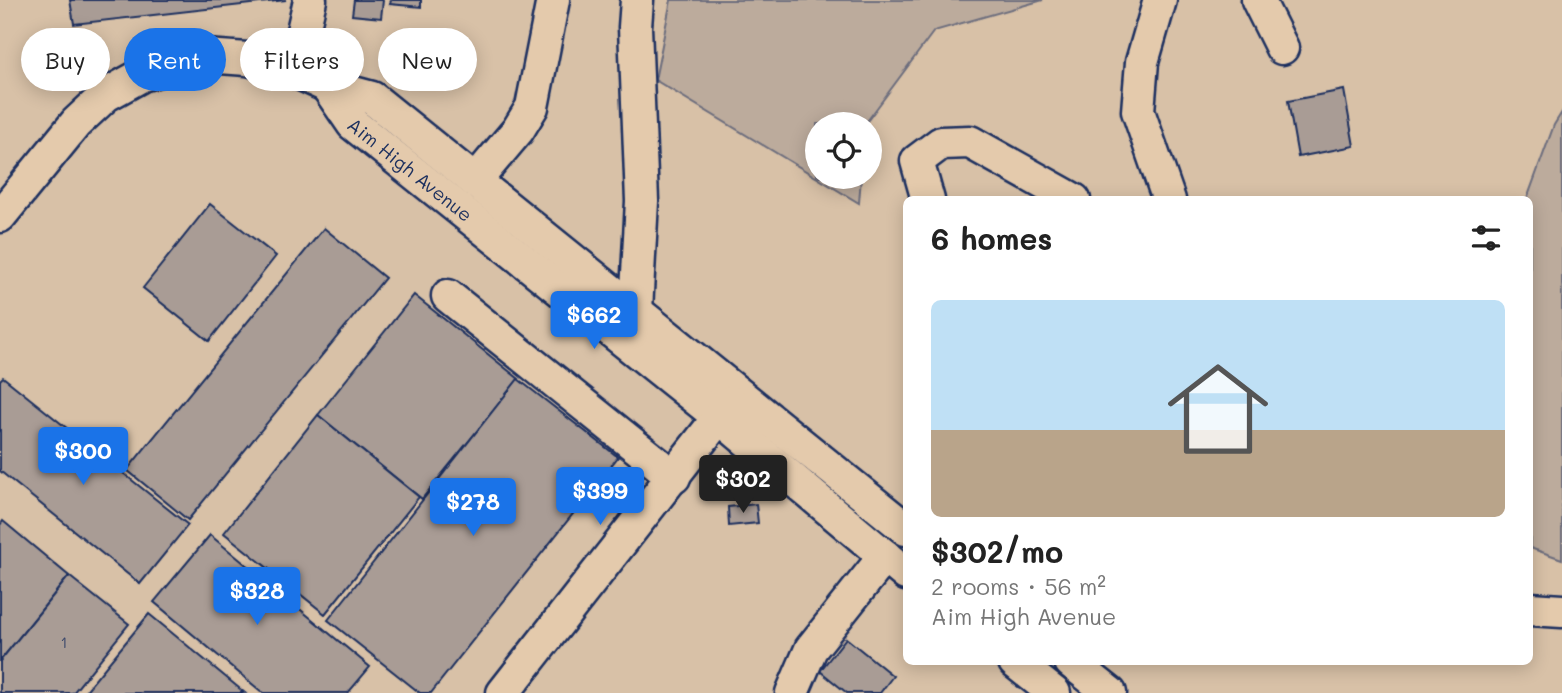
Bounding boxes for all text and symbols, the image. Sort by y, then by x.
chip: Buy [21,28,110,91]
chip: Rent [124,28,226,91]
chip: Filters [240,28,364,91]
chip: New [378,28,477,91]
street label: Aim High Avenue [343,112,478,227]
map controls [805,112,882,189]
button: locate [805,112,882,189]
text: 6 homes [931,218,1052,258]
icon: filters [1467,219,1505,257]
pin: $662 [553,292,635,351]
text: $662 [567,299,621,329]
icon: home [1155,346,1281,472]
pin: $300 [42,428,124,487]
text: $300 [54,435,112,465]
pin: $302 [702,456,784,515]
text: $302 [715,463,771,493]
pin: $399 [559,468,641,527]
text: $399 [572,475,628,505]
pin: $278 [432,478,514,538]
text: $278 [446,486,500,516]
text: $302/mo [931,531,1063,571]
pin: $328 [216,568,298,627]
text: 2 rooms · 56 m² [931,571,1106,601]
text: $328 [229,575,285,605]
text: Aim High Avenue [931,601,1116,631]
house number: 1 [60,631,68,652]

